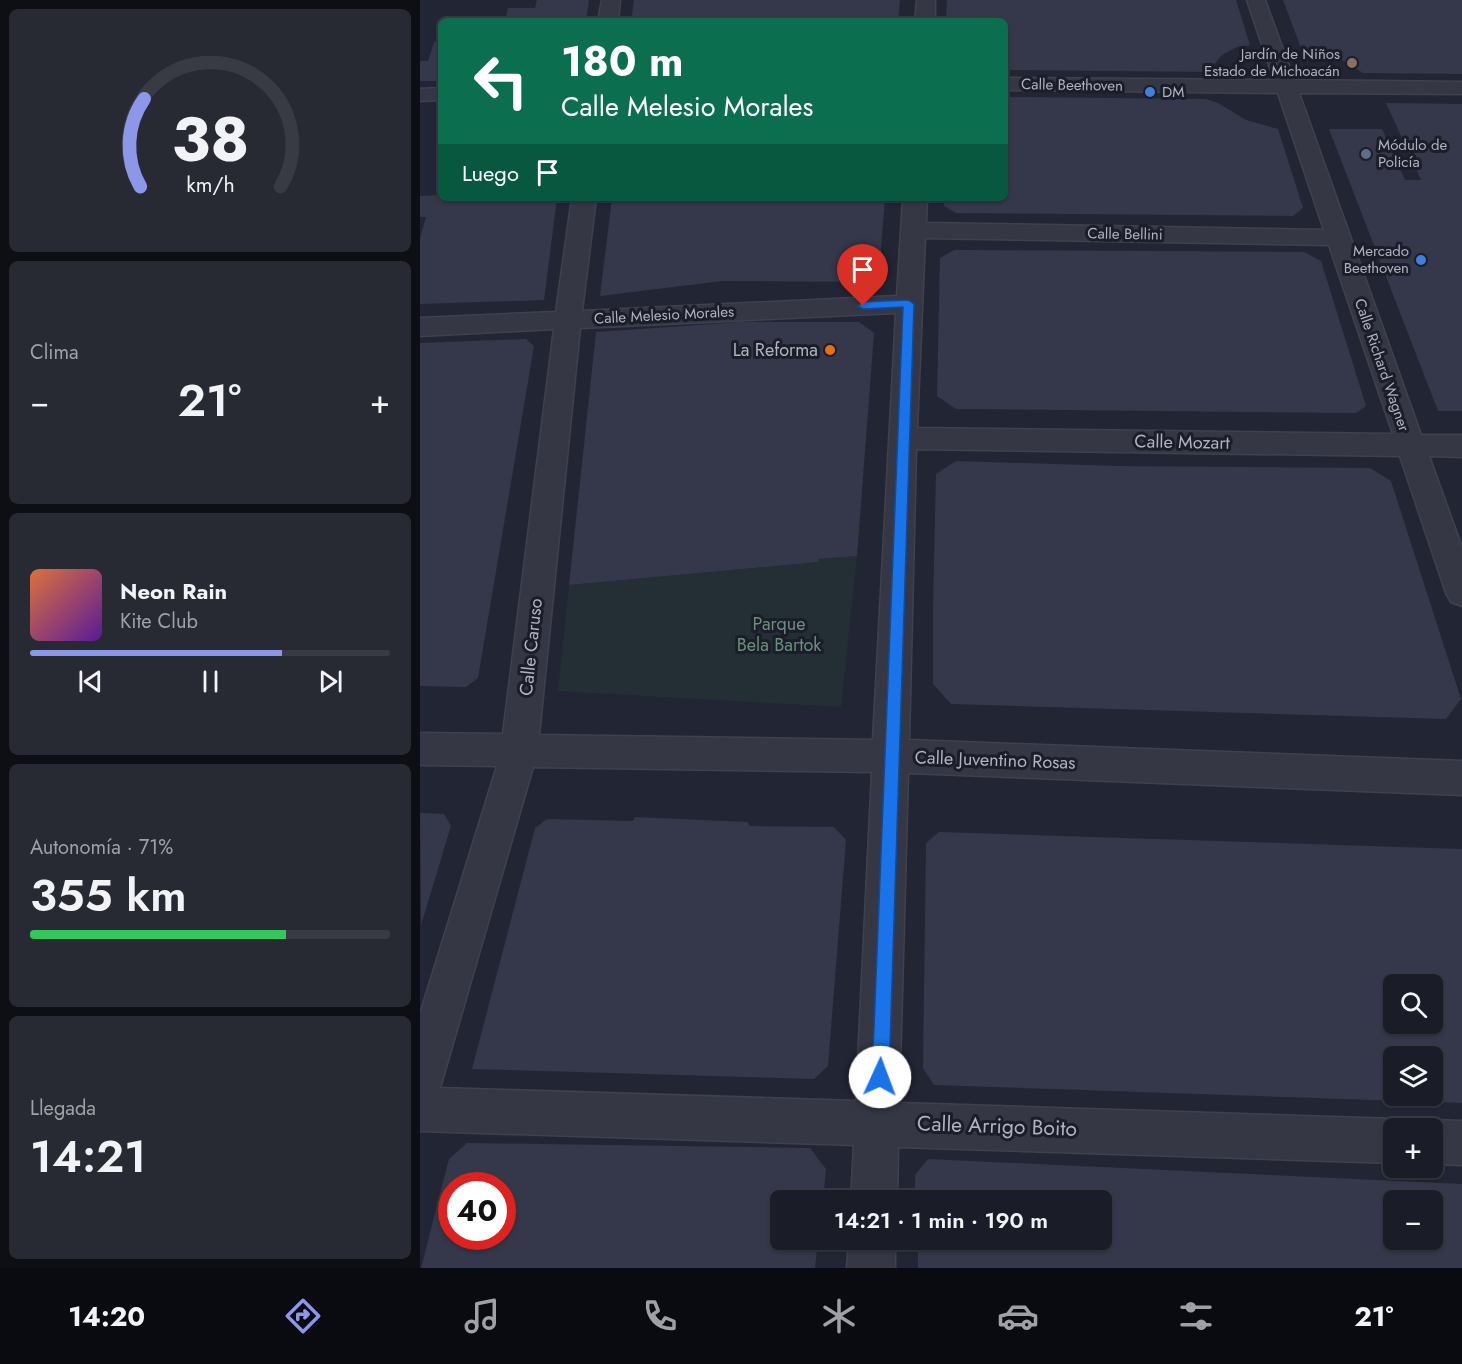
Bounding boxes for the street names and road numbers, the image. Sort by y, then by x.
street label: Calle Beethoven [1021,73,1123,97]
street label: Calle Bellini [1087,222,1163,246]
street label: Calle Richard Wagner [1349,296,1415,435]
street label: Calle Melesio Morales [593,300,735,330]
street label: Calle Mozart [1134,428,1231,456]
street label: Calle Caruso [513,597,549,697]
street label: Calle Juventino Rosas [914,744,1076,776]
street label: Calle Arrigo Boito [917,1108,1077,1144]

